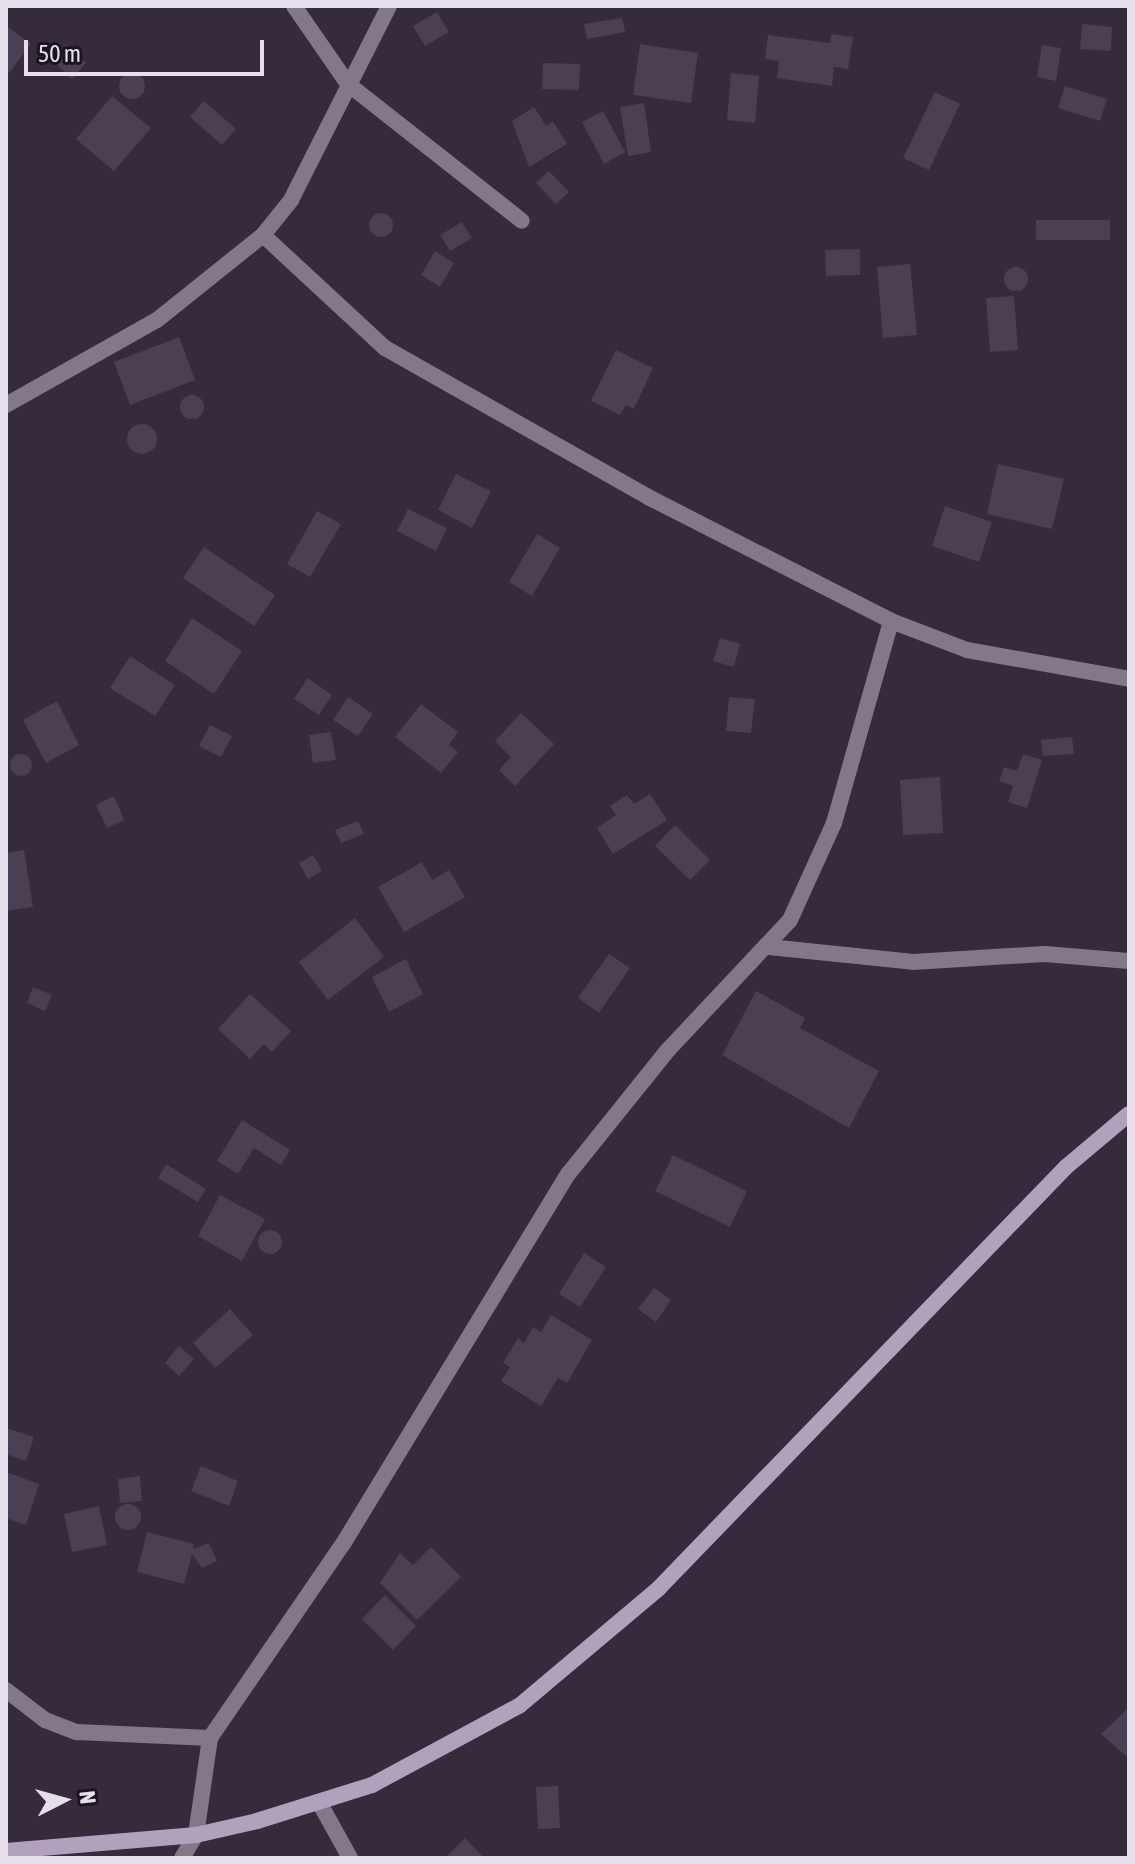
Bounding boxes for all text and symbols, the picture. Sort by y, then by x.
scale bar [28,24,268,74]
text: 50 m [38,40,81,67]
north arrow [24,1760,104,1840]
text: N [74,1790,101,1805]

